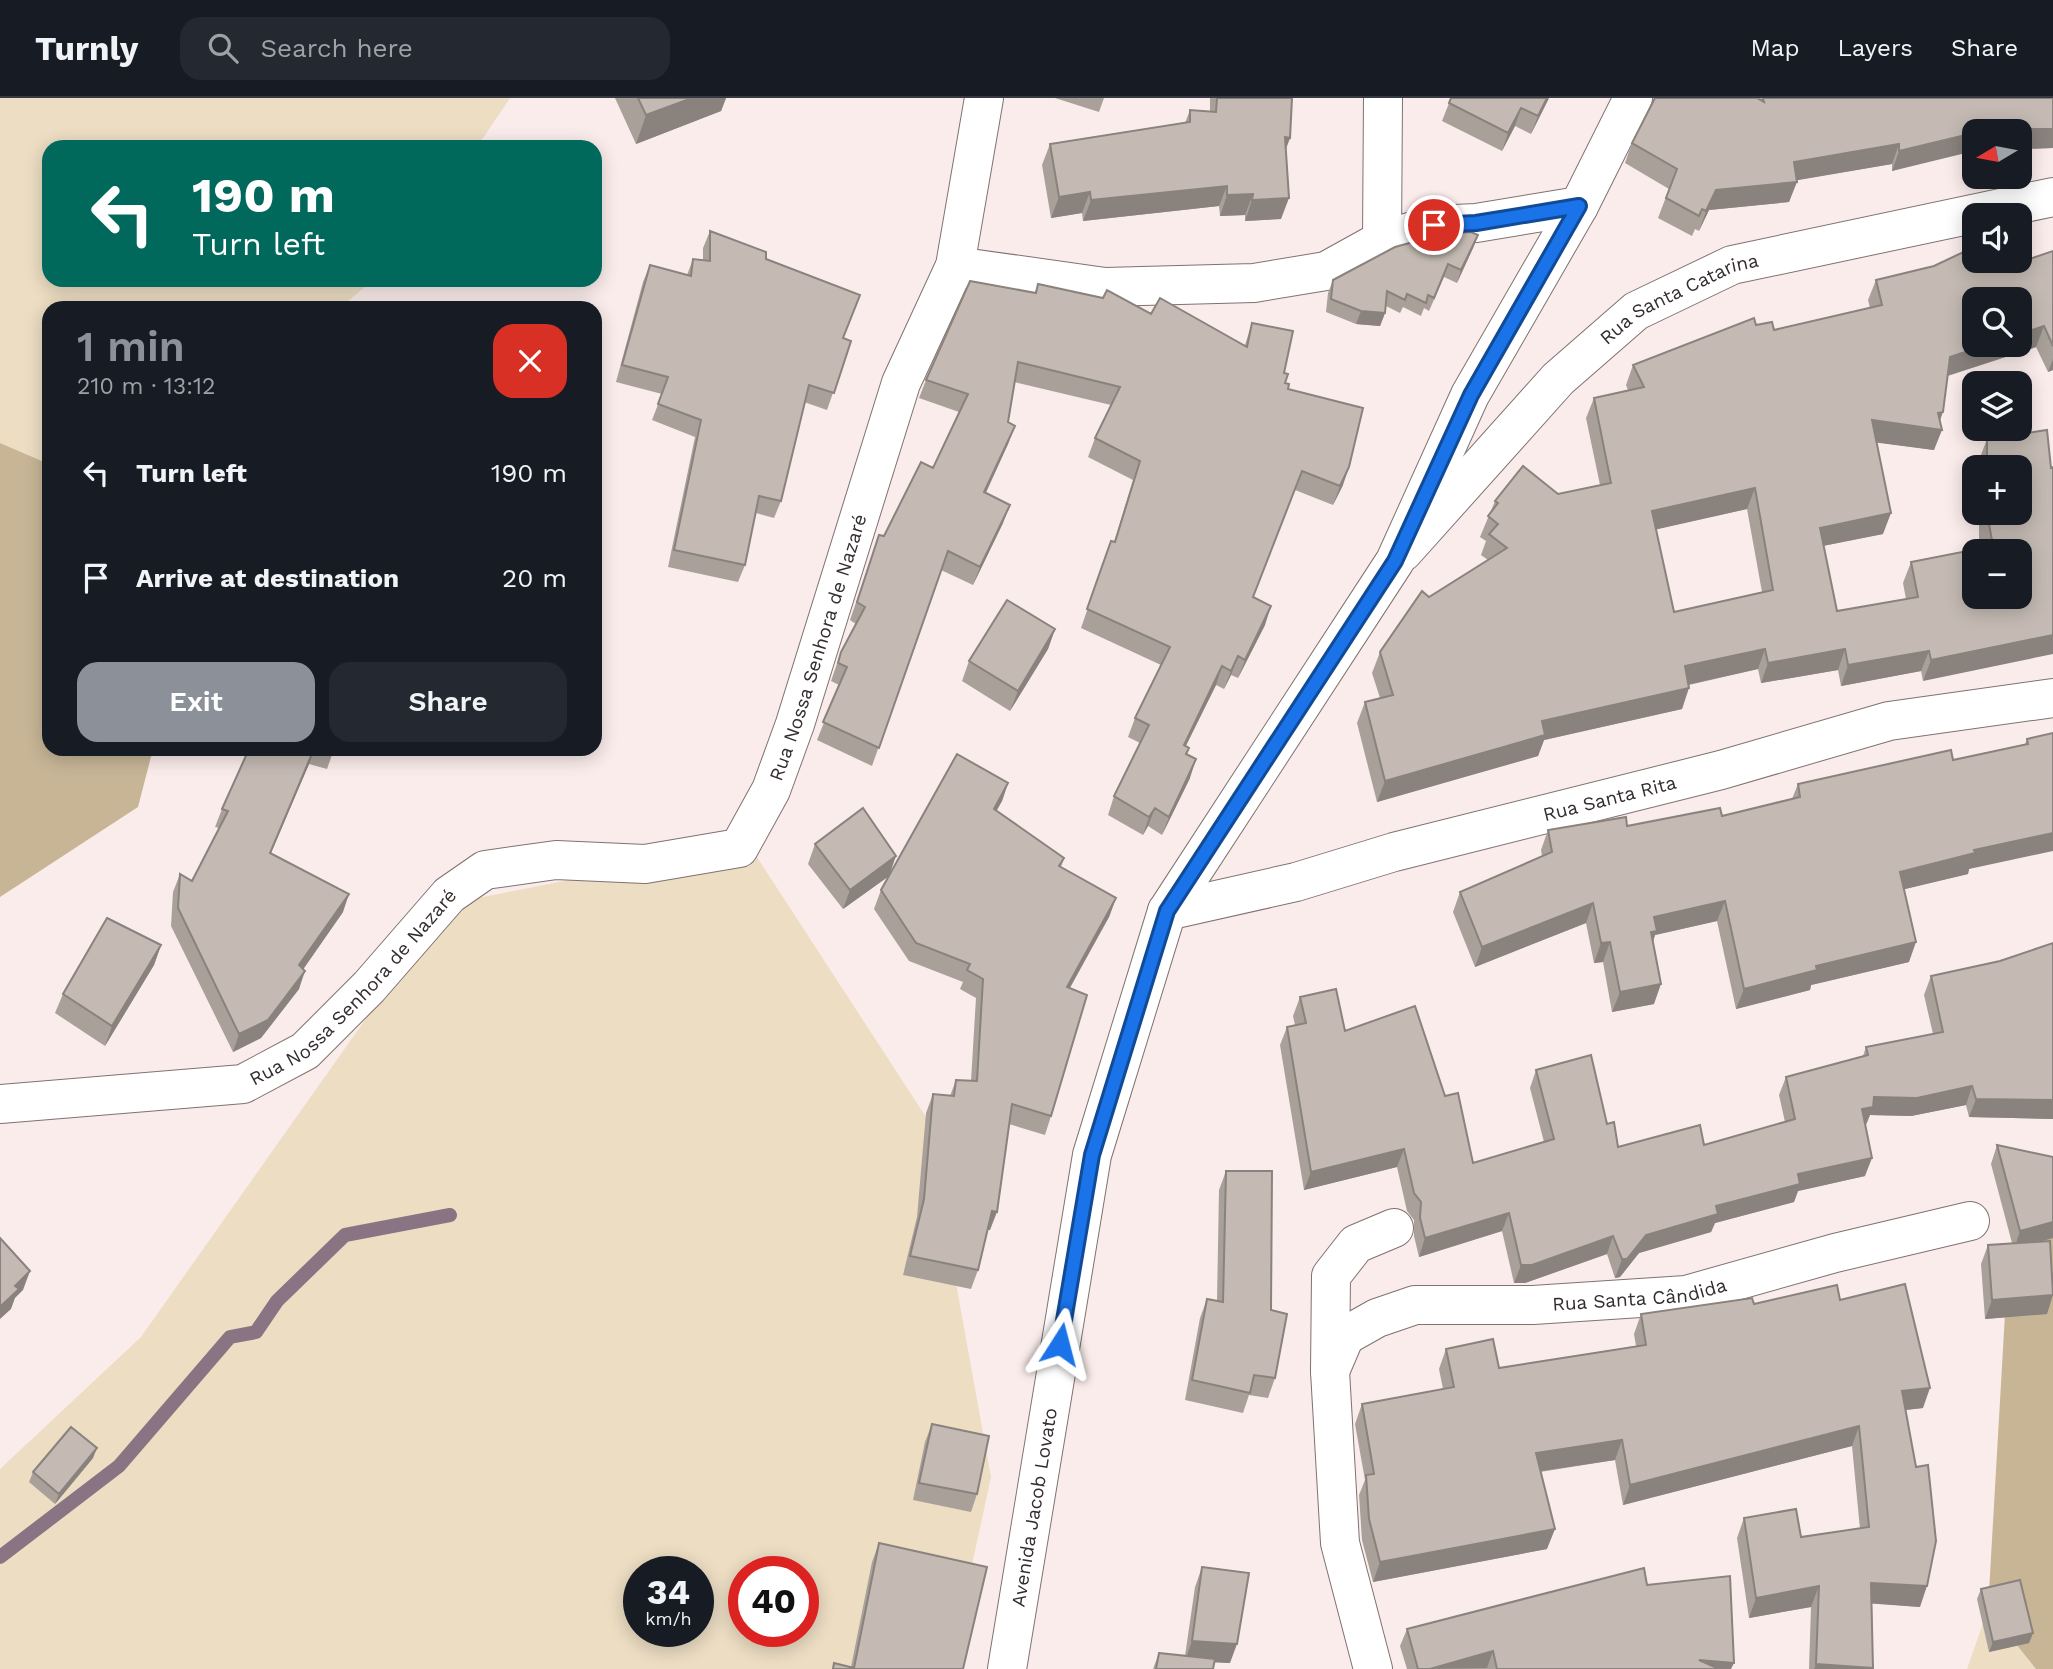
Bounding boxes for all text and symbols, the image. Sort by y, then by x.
search box [180,17,670,80]
text: Turnly [35,29,138,68]
icon: search [204,29,242,67]
text: Search here [260,33,413,63]
text: Map [1751,34,1799,62]
text: Layers [1837,34,1913,62]
text: Share [1951,34,2018,62]
north arrow [1962,119,2032,189]
map controls [1962,119,2032,609]
text: 190 m [192,166,335,224]
icon: left [77,168,168,259]
pin [1404,195,1464,255]
button: sound [1962,203,2032,273]
icon: arrive [1415,206,1453,244]
text: Turn left [192,225,325,263]
street label: Rua Santa Catarina [1595,249,1761,349]
button: search [1962,287,2032,357]
text: 1 min [77,322,185,371]
button: close [493,324,567,398]
button: layers [1962,371,2032,441]
text: 210 m · 13:12 [77,373,215,400]
icon: left [77,454,115,492]
button: + [1962,455,2032,525]
text: Turn left [136,458,247,488]
text: 190 m [491,458,567,488]
street label: Rua Nossa Senhora de Nazaré [764,511,872,784]
button: − [1962,539,2032,609]
icon: arrive [77,559,115,597]
text: Arrive at destination [136,563,399,593]
text: 20 m [502,563,567,593]
button: Exit [77,662,315,742]
button: Share [329,662,567,742]
street label: Rua Santa Rita [1541,771,1679,826]
street label: Rua Nossa Senhora de Nazaré [246,884,461,1090]
street label: Rua Santa Cândida [1552,1273,1729,1316]
position arrow [1023,1307,1097,1381]
street label: Avenida Jacob Lovato [1006,1406,1062,1609]
speed limit sign: 40 [728,1556,819,1647]
text: 34 [647,1571,690,1613]
text: km/h [645,1608,692,1629]

